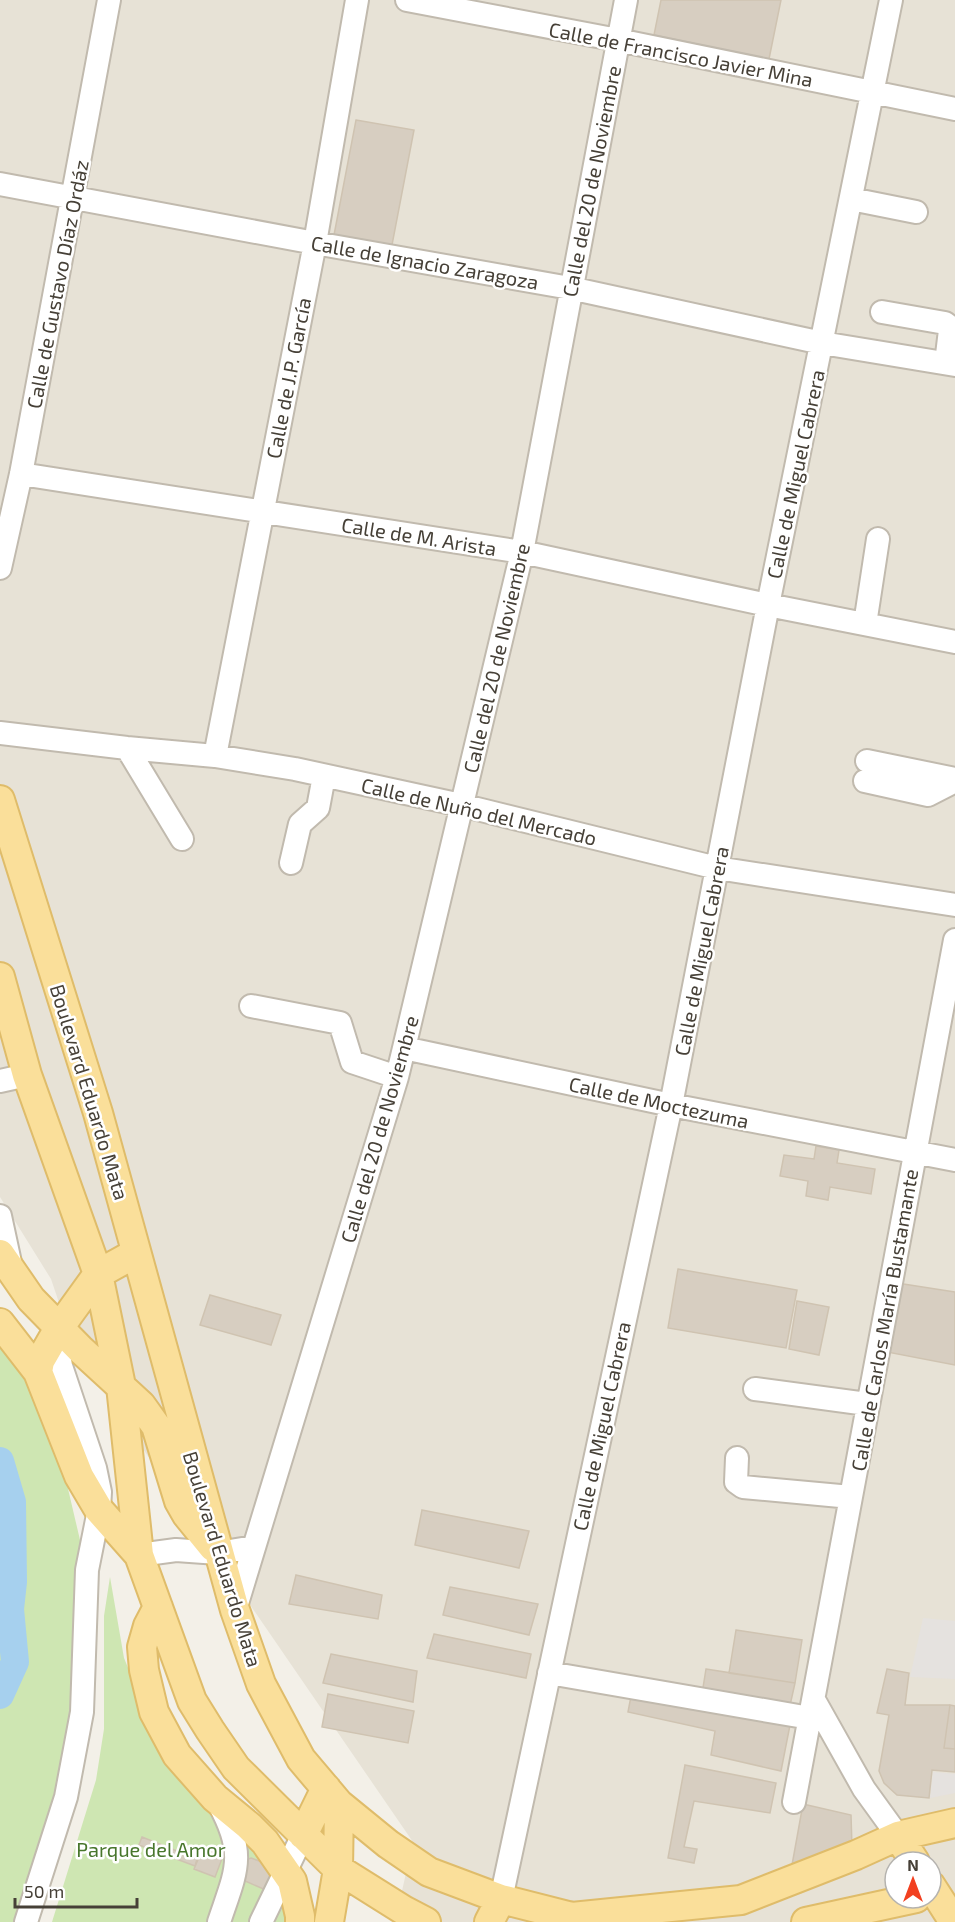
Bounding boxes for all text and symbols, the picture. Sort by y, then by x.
street label: Calle de Francisco Javier Mina [547,17,815,91]
street label: Calle del 20 de Noviembre [557,63,625,299]
street label: Calle de Gustavo Díaz Ordáz [21,158,93,410]
street label: Calle de Ignacio Zaragoza [309,230,541,294]
street label: Calle de J.P. García [261,296,315,460]
street label: Calle de Miguel Cabrera [761,367,829,581]
street label: Calle de M. Arista [340,512,498,560]
street label: Calle del 20 de Noviembre [458,541,534,775]
street label: Calle de Nuño del Mercado [359,772,599,850]
street label: Calle de Miguel Cabrera [669,844,733,1058]
street label: Boulevard Eduardo Mata [46,981,134,1203]
street label: Calle del 20 de Noviembre [335,1013,423,1245]
street label: Calle de Moctezuma [567,1071,751,1133]
street label: Calle de Carlos María Bustamante [846,1167,922,1473]
street label: Calle de Miguel Cabrera [567,1319,635,1533]
street label: Boulevard Eduardo Mata [179,1448,267,1670]
park label: Parque del Amor [76,1837,226,1861]
north arrow [883,1850,943,1910]
text: N [907,1855,919,1874]
scale bar [15,1871,136,1909]
text: 50 m [24,1880,64,1902]

